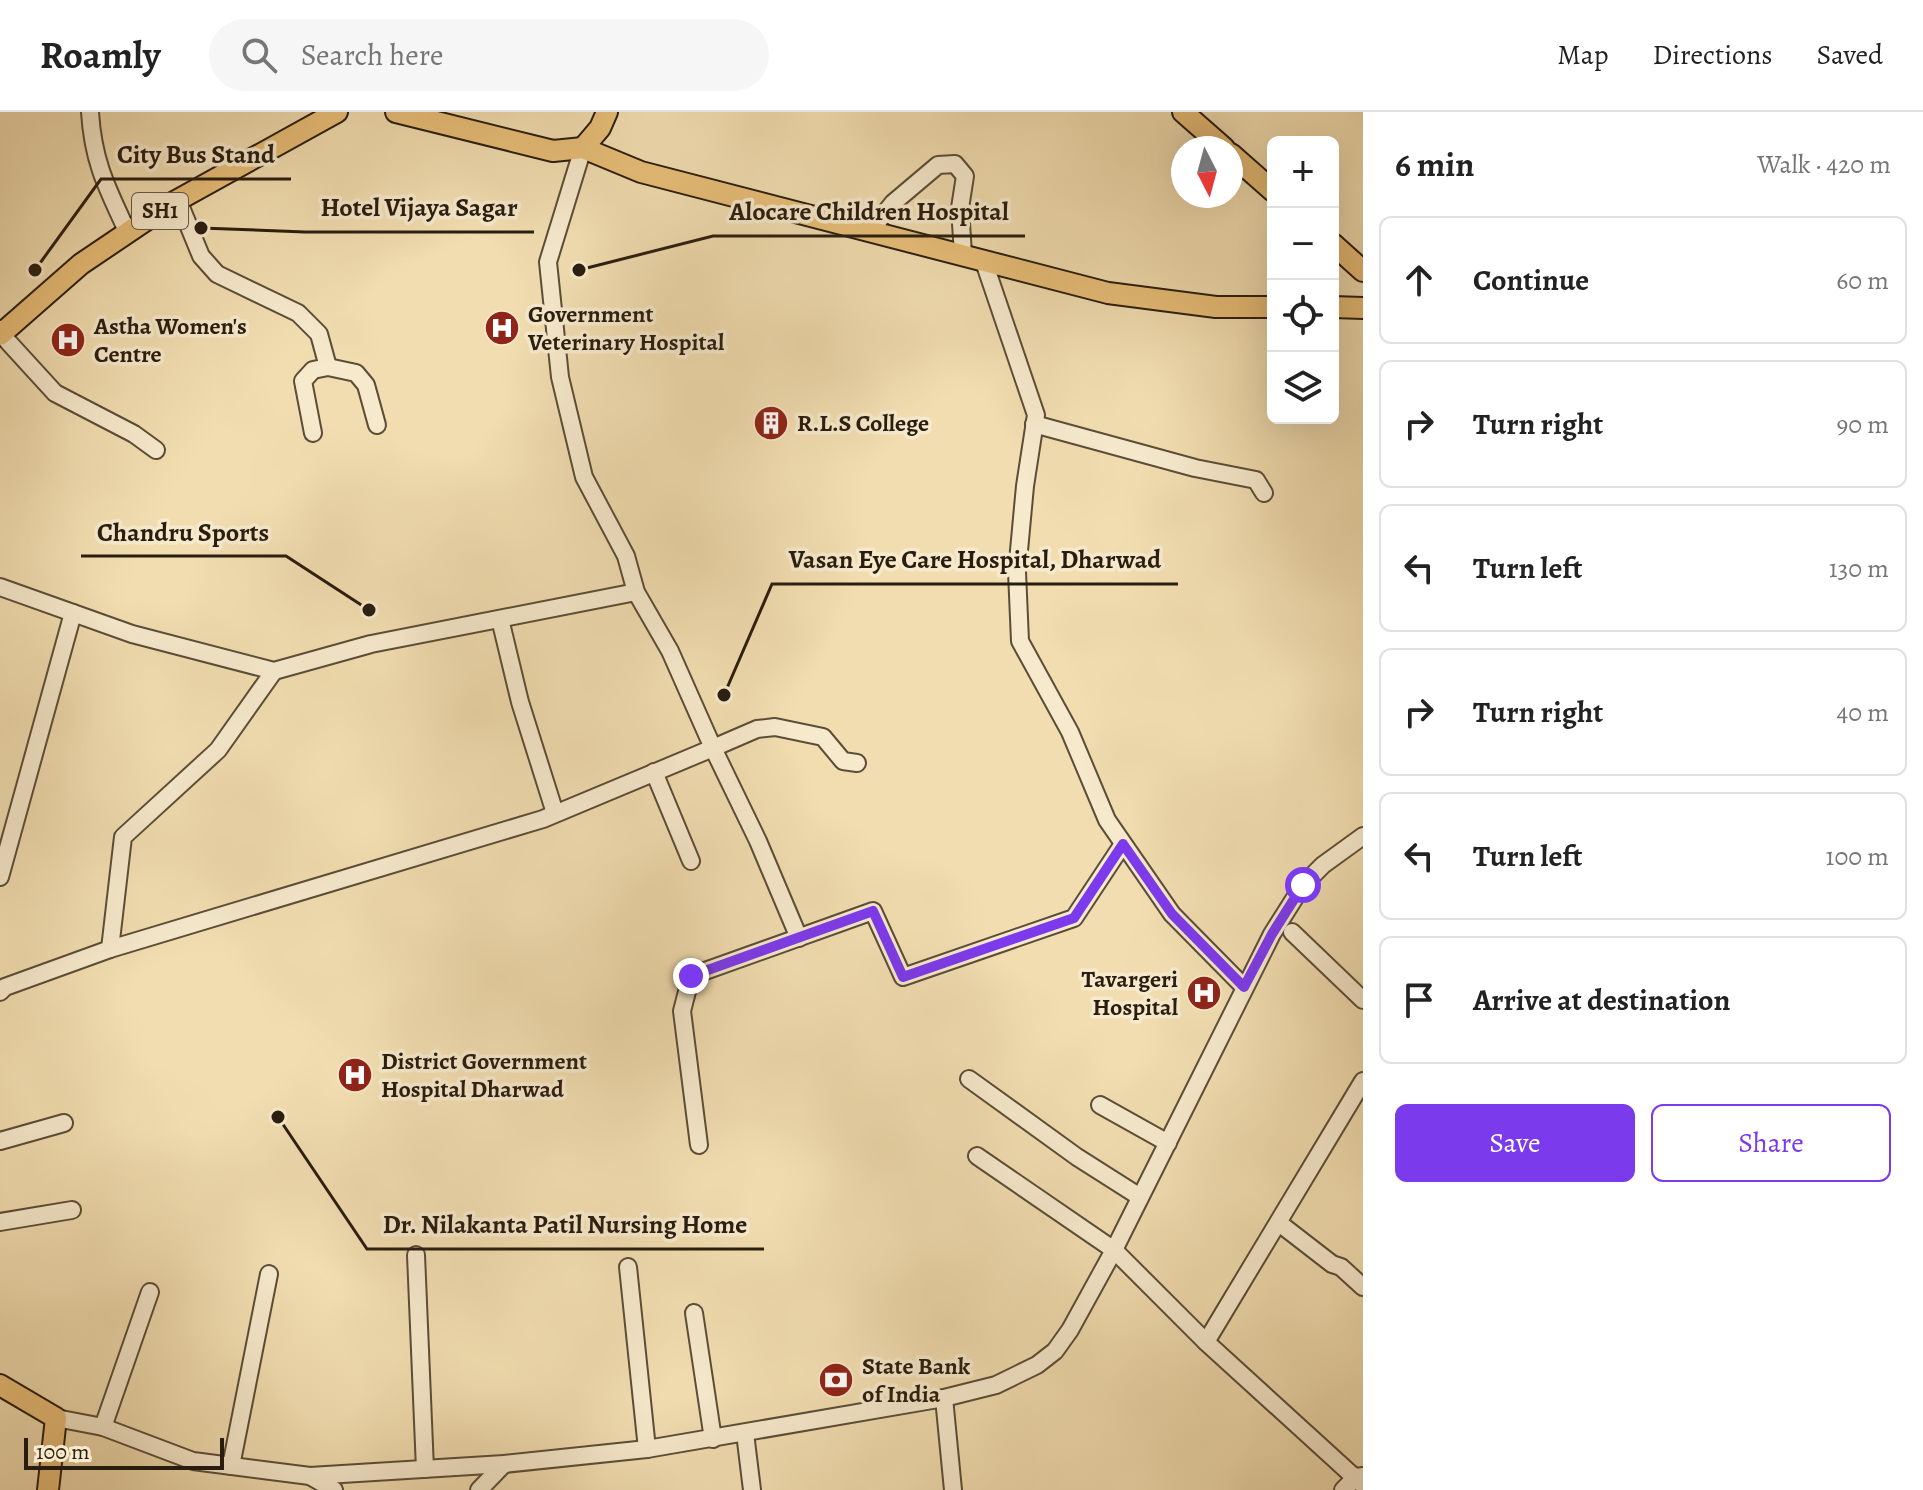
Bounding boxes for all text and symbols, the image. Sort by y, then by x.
search box [209,19,769,91]
text: Roamly [40,29,161,81]
icon: search [237,33,281,77]
text: Search here [301,35,443,75]
text: Map [1557,36,1608,74]
text: Directions [1652,36,1773,74]
text: Saved [1817,36,1883,74]
callout: City Bus Stand [101,129,291,179]
north arrow [1171,136,1243,208]
map controls [1267,136,1339,424]
button: + [1267,136,1339,208]
text: City Bus Stand [117,137,276,172]
text: 6 min [1395,141,1474,188]
text: Walk · 420 m [1757,147,1891,182]
callout: Hotel Vijaya Sagar [305,182,534,232]
callout: Alocare Children Hospital [713,186,1025,236]
text: Hotel Vijaya Sagar [320,190,518,225]
road number: SH1 [132,193,188,229]
text: Alocare Children Hospital [728,194,1009,229]
button: − [1267,208,1339,280]
icon: ahead [1397,258,1441,302]
text: Continue [1473,260,1589,300]
text: 60 m [1836,263,1889,298]
button: locate [1267,280,1339,352]
place label: Government Veterinary Hospital [527,298,725,358]
hospital icon: Government Veterinary Hospital [483,309,521,347]
place label: Astha Women's Centre [93,310,247,370]
hospital icon: Astha Women's Centre [49,321,87,359]
button: layers [1267,352,1339,424]
icon: right [1397,402,1441,446]
building icon: R.L.S College [752,404,790,442]
text: Turn right [1473,404,1603,444]
place label: R.L.S College [797,407,929,439]
text: 90 m [1837,407,1889,442]
callout: Chandru Sports [81,506,286,556]
text: Chandru Sports [97,515,269,550]
callout: Vasan Eye Care Hospital, Dharwad [772,534,1178,584]
text: Vasan Eye Care Hospital, Dharwad [788,542,1162,577]
icon: left [1397,546,1441,590]
text: Turn left [1473,548,1582,588]
text: 130 m [1829,551,1889,586]
icon: right [1397,690,1441,734]
text: Turn right [1473,692,1603,732]
text: 40 m [1837,695,1889,730]
icon: left [1397,834,1441,878]
text: Turn left [1473,836,1582,876]
text: 100 m [1826,839,1889,874]
route start [1285,867,1321,903]
route end [673,958,709,994]
place label: Tavargeri Hospital [1082,963,1179,1023]
hospital icon: Tavargeri Hospital [1185,974,1223,1012]
icon: arrive [1397,978,1441,1022]
text: Arrive at destination [1473,980,1730,1020]
place label: District Government Hospital Dharwad [381,1045,587,1105]
hospital icon: District Government Hospital Dharwad [336,1056,374,1094]
button: Save [1395,1104,1635,1182]
button: Share [1651,1104,1891,1182]
callout: Dr. Nilakanta Patil Nursing Home [367,1199,764,1249]
text: Dr. Nilakanta Patil Nursing Home [383,1207,747,1242]
place label: State Bank of India [862,1350,971,1410]
bank icon: State Bank of India [817,1361,855,1399]
scale bar [24,1434,224,1470]
text: 100 m [36,1437,90,1467]

